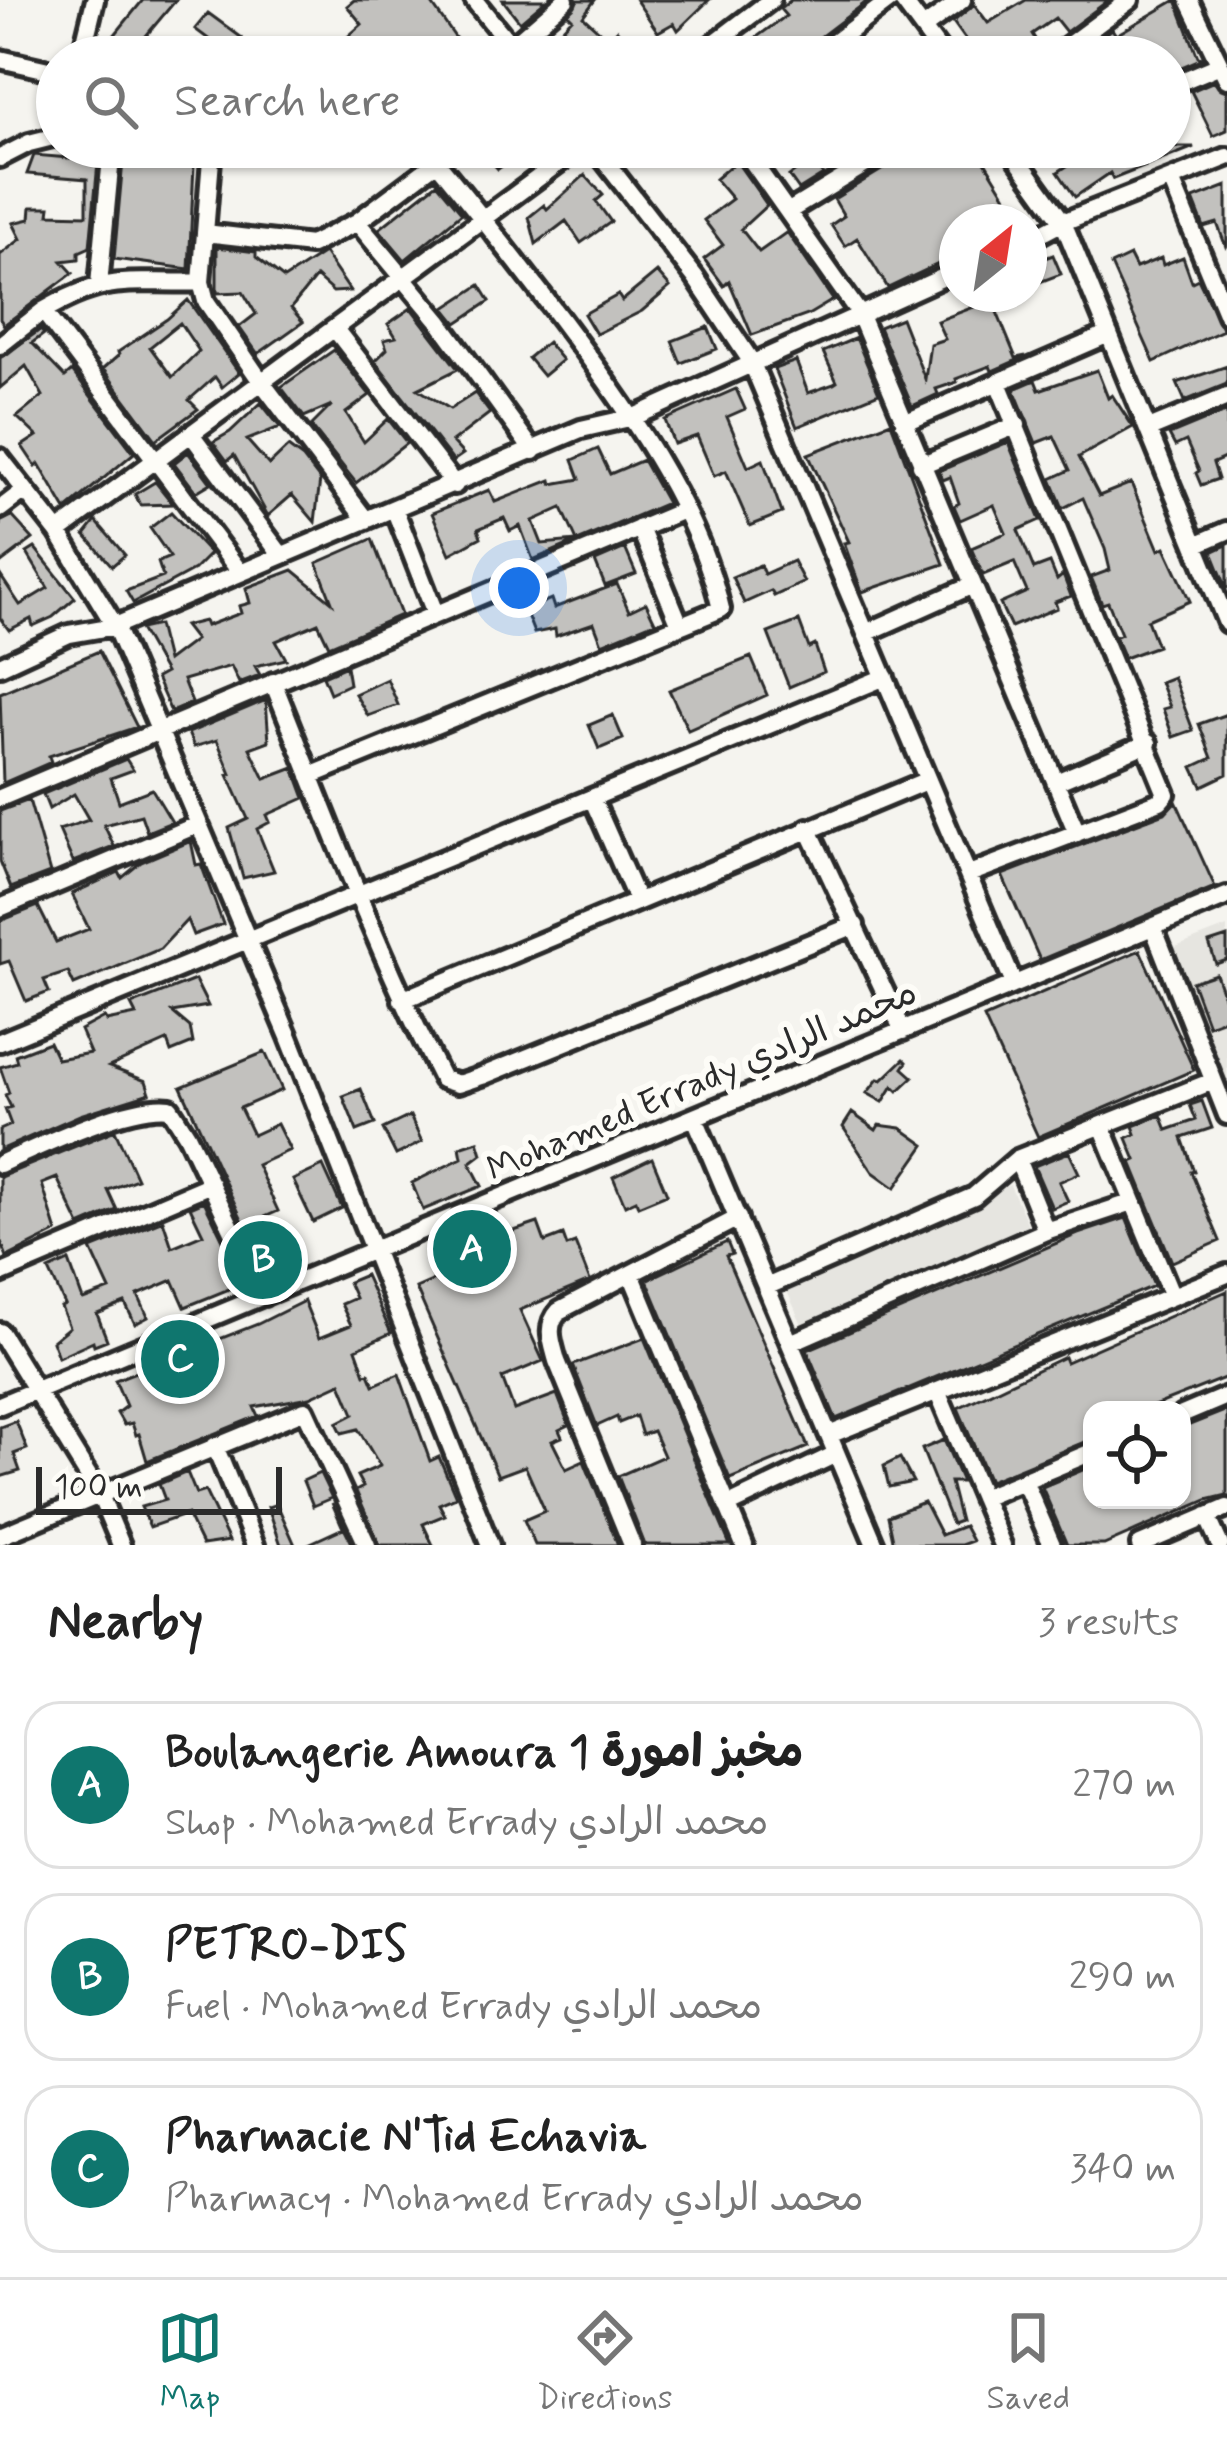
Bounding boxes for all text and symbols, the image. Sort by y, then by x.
search box [36,36,1191,168]
icon: search [78,69,144,135]
text: Search here [174,73,401,132]
north arrow [939,204,1047,312]
your location [489,558,549,618]
street label: Mohamed Errady محمد الرادي [480,970,925,1194]
pin: A [433,1204,511,1294]
pin: B [224,1215,302,1305]
pin: C [141,1314,219,1404]
map controls [1083,1401,1191,1509]
button: locate [1083,1401,1191,1509]
scale bar [36,1461,282,1514]
text: 100 m [54,1466,143,1510]
text: Nearby [48,1590,203,1656]
text: 3 results [1038,1598,1179,1649]
text: Boulangerie Amoura 1 مخبز امورة [165,1724,804,1783]
text: A [77,1760,103,1811]
text: 270 m [1072,1760,1176,1811]
text: Shop · Mohamed Errady محمد الرادي [165,1798,768,1849]
text: PETRO-DIS [165,1916,407,1975]
text: B [78,1952,102,2003]
text: 290 m [1069,1952,1176,2003]
text: Fuel · Mohamed Errady محمد الرادي [165,1982,762,2033]
text: Pharmacie N'Tid Echavia [165,2108,646,2167]
text: C [76,2144,104,2195]
text: 340 m [1070,2144,1176,2195]
text: Pharmacy · Mohamed Errady محمد الرادي [165,2174,864,2225]
tab: Map [157,2305,223,2421]
tab: Directions [537,2305,673,2421]
tab: Saved [987,2305,1070,2421]

